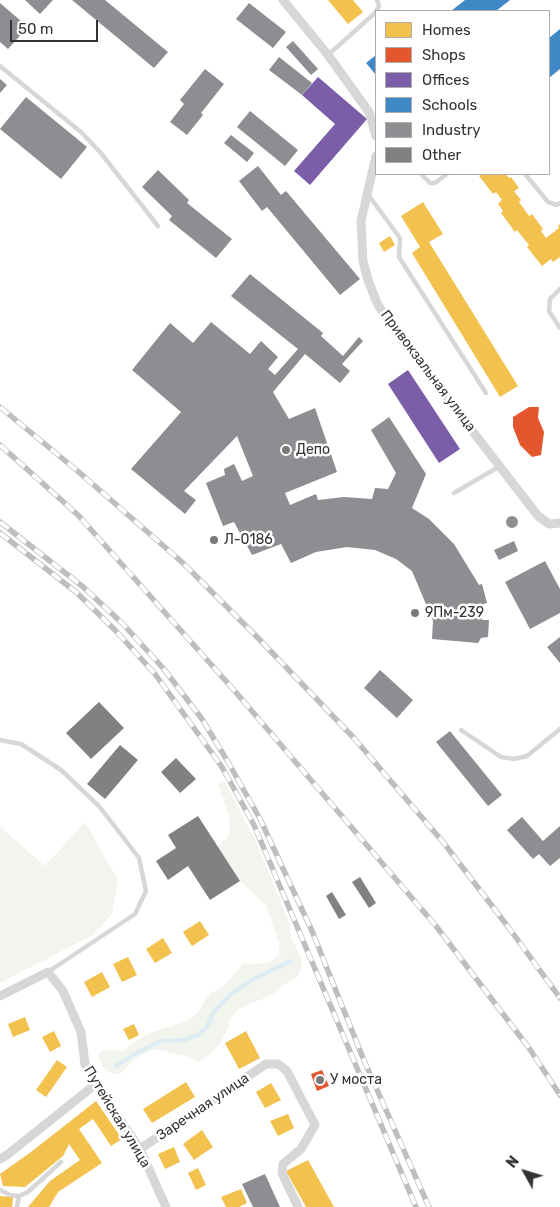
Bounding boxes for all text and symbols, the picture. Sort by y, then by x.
scale bar [12,10,100,42]
legend [375,10,550,175]
text: 50 m [18,20,53,38]
text: Homes [422,21,471,39]
text: Shops [422,46,466,64]
text: Offices [422,71,469,89]
text: Schools [422,96,477,114]
text: Industry [422,121,481,139]
text: Other [422,146,461,164]
street label: Привокзальная улица [377,307,479,435]
place label: Депо [296,442,330,458]
marker: Депо [280,444,292,456]
place label: Л-0186 [224,532,273,548]
marker: Л-0186 [208,534,220,546]
place label: 9Пм-239 [425,605,484,621]
marker: 9Пм-239 [409,607,421,619]
street label: Путейская улица [80,1063,154,1171]
street label: Заречная улица [154,1070,252,1144]
place label: У моста [330,1072,382,1088]
marker: У моста [314,1074,326,1086]
north arrow [500,1147,550,1197]
text: N [503,1153,523,1172]

